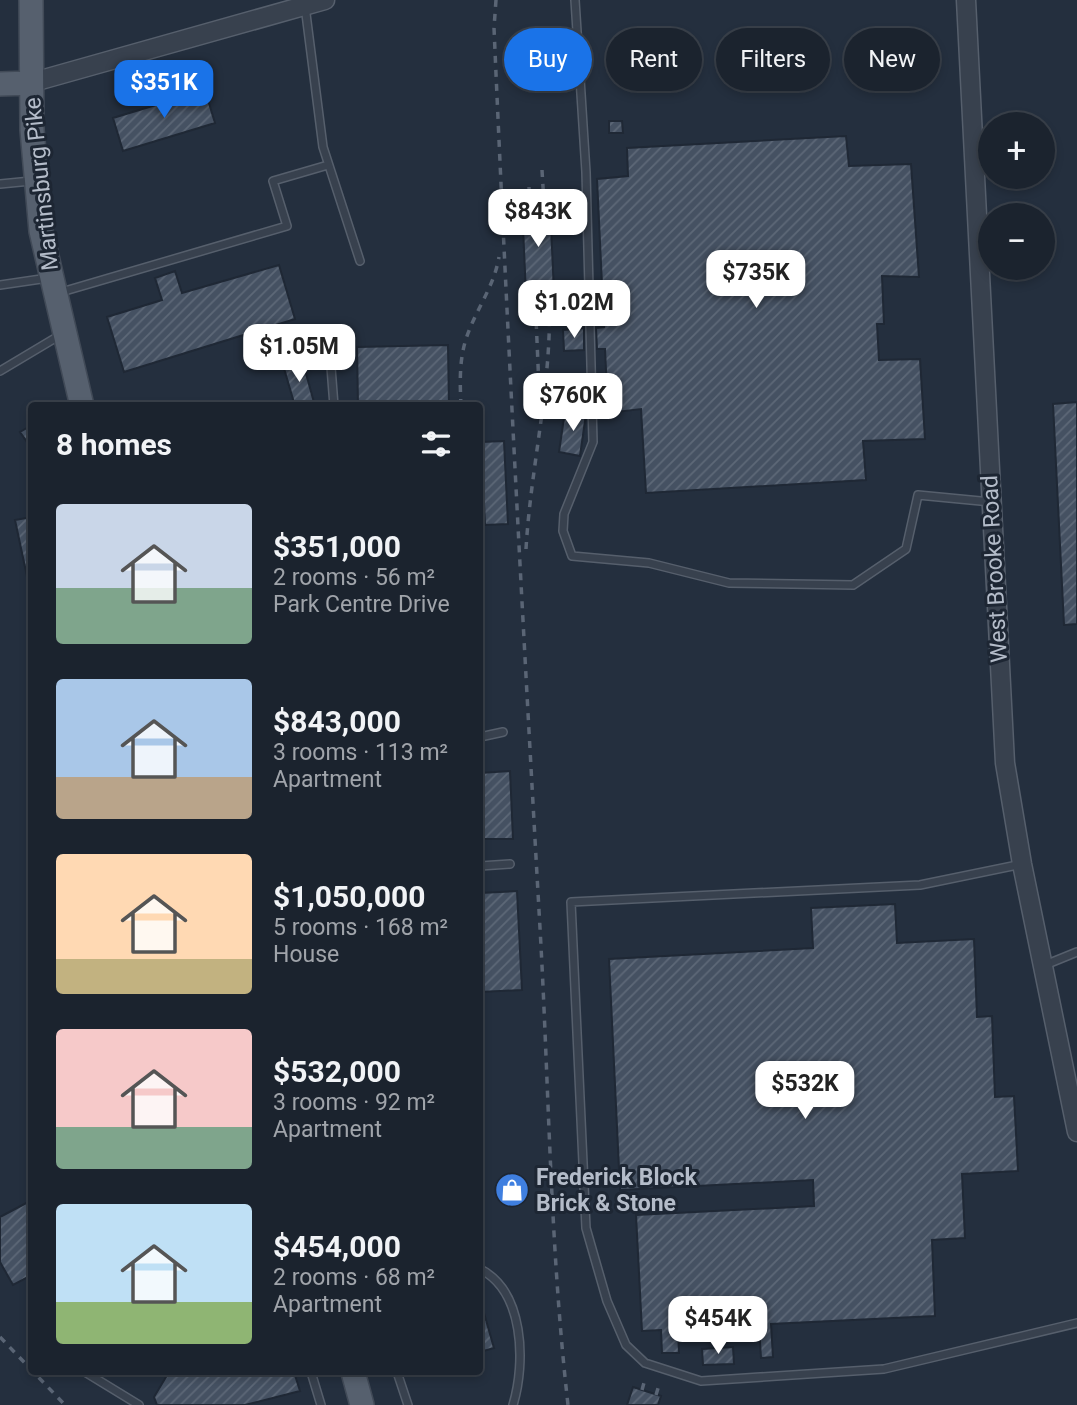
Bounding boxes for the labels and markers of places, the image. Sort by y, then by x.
pin: $351K [115,60,213,120]
pin: $843K [489,190,587,249]
pin: $735K [707,250,805,310]
pin: $1.02M [517,280,631,340]
pin: $1.05M [242,324,356,384]
pin: $760K [524,374,622,433]
pin: $532K [756,1062,854,1121]
place label: Frederick Block Brick & Stone [536,1164,698,1217]
shop icon: Frederick Block Brick & Stone [493,1171,531,1209]
pin: $454K [669,1296,767,1356]

